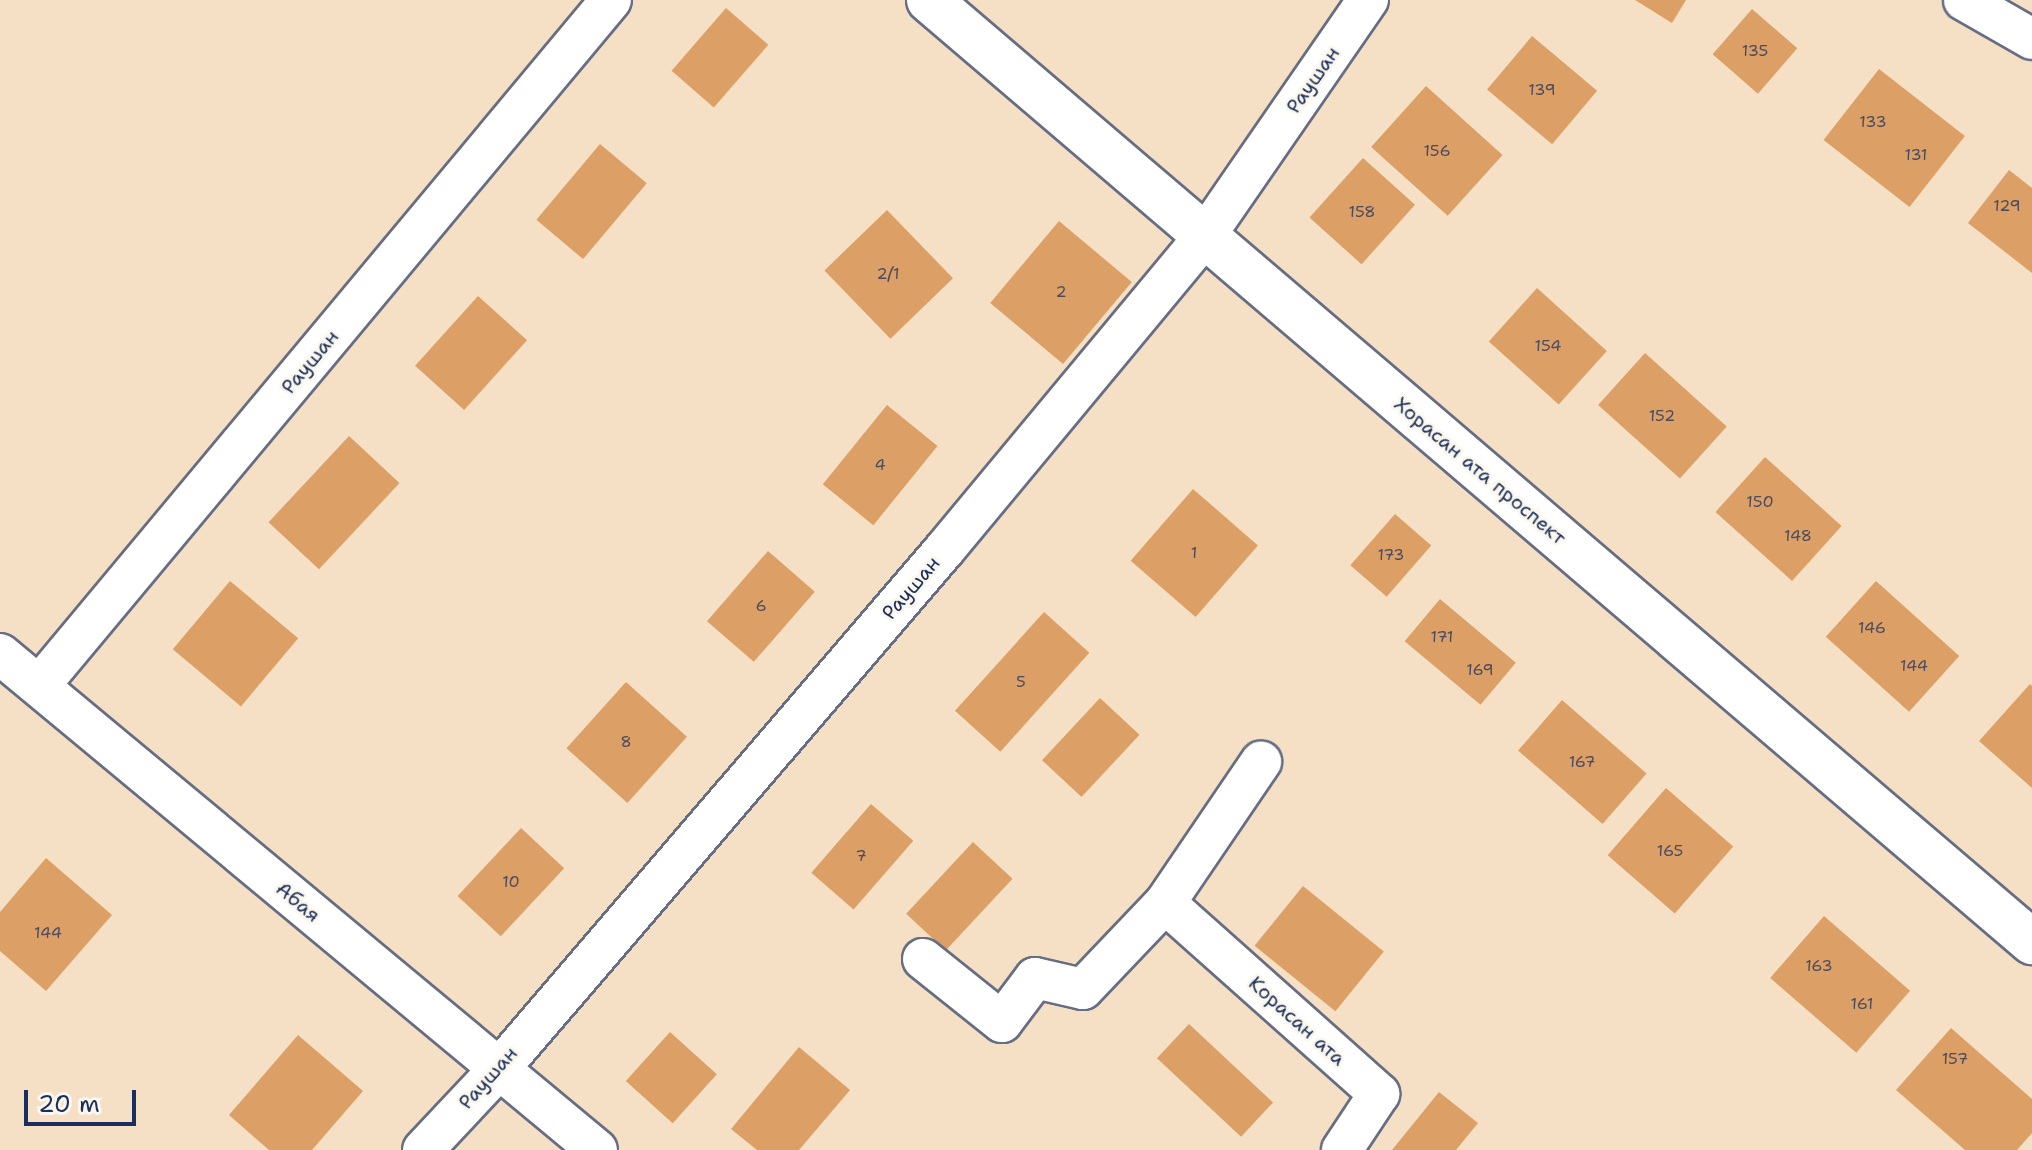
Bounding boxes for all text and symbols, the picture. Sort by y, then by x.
house number: 135 [1742,41,1768,61]
street label: Раушан [1281,42,1345,118]
house number: 139 [1528,80,1556,100]
house number: 133 [1859,112,1887,132]
house number: 156 [1423,141,1451,161]
house number: 131 [1905,145,1927,165]
house number: 129 [1993,196,2021,216]
house number: 158 [1348,202,1376,222]
house number: 2/1 [876,264,900,284]
house number: 2 [1055,282,1067,302]
street label: Раушан [276,325,344,399]
house number: 154 [1534,336,1562,356]
street label: Хорасан ата проспект [1389,392,1571,550]
house number: 152 [1649,406,1675,426]
house number: 4 [874,455,886,475]
house number: 150 [1746,492,1774,512]
house number: 148 [1784,526,1812,546]
house number: 1 [1191,543,1197,563]
house number: 173 [1377,545,1405,565]
street label: Раушан [877,551,945,625]
house number: 6 [755,596,767,616]
house number: 146 [1858,618,1886,638]
house number: 171 [1431,627,1453,647]
house number: 144 [1900,656,1928,676]
house number: 169 [1466,660,1494,680]
house number: 5 [1016,672,1026,692]
house number: 8 [620,732,632,752]
house number: 167 [1569,752,1595,772]
house number: 165 [1657,841,1683,861]
house number: 7 [855,846,867,866]
house number: 10 [502,872,520,892]
street label: Абая [271,877,325,927]
house number: 144 [34,923,62,943]
house number: 163 [1805,956,1833,976]
street label: Корасан ата [1244,971,1350,1071]
house number: 161 [1851,994,1873,1014]
street label: Раушан [454,1042,522,1114]
house number: 157 [1942,1049,1968,1069]
scale bar [28,1074,140,1124]
text: 20 m [38,1088,100,1120]

